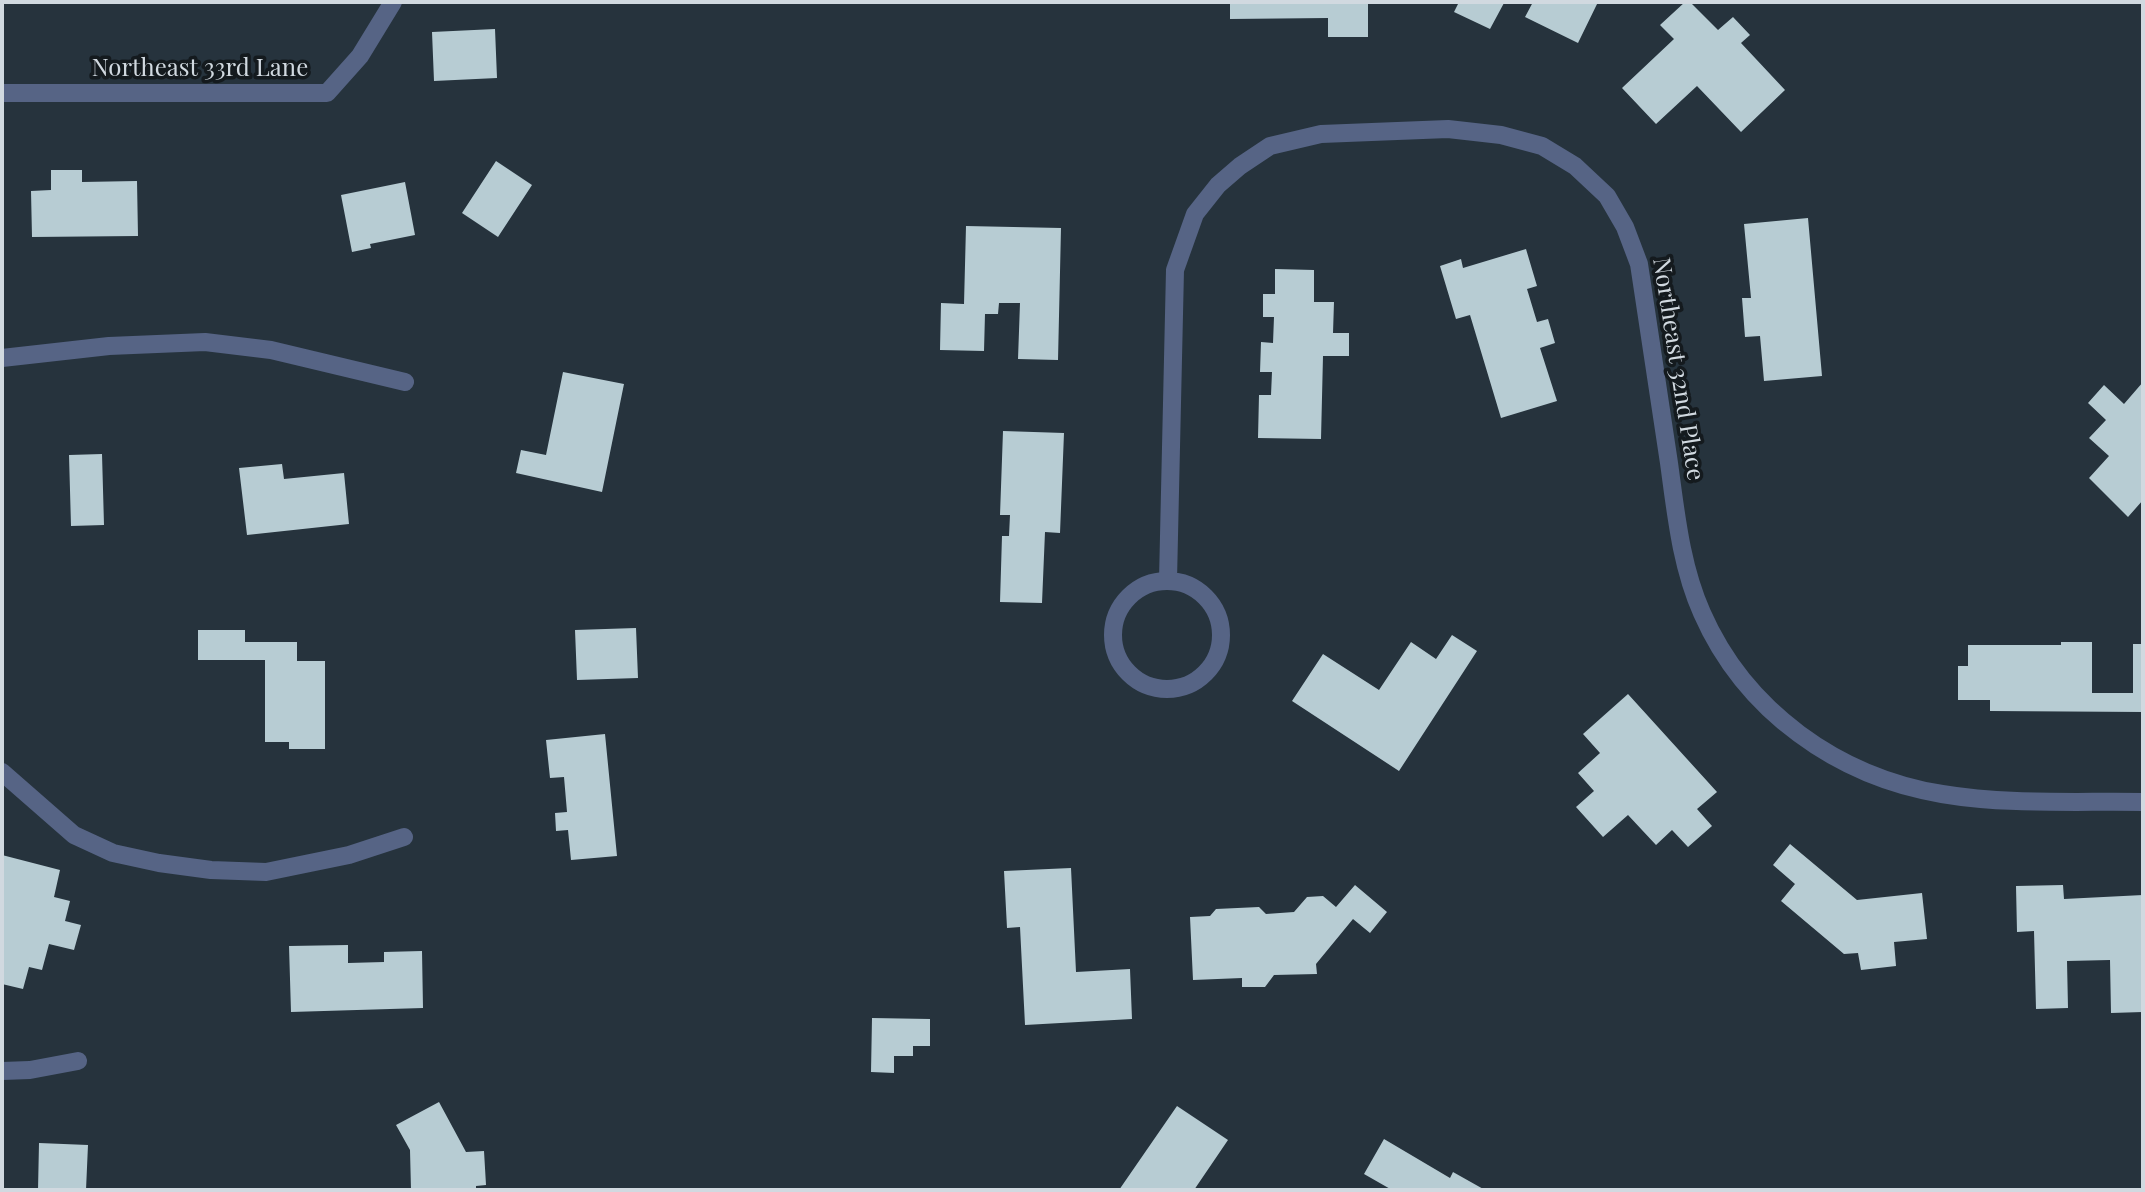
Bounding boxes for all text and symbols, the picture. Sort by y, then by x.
street label: Northeast 33rd Lane [92,55,308,83]
street label: Northeast 32nd Place [1646,256,1710,482]

